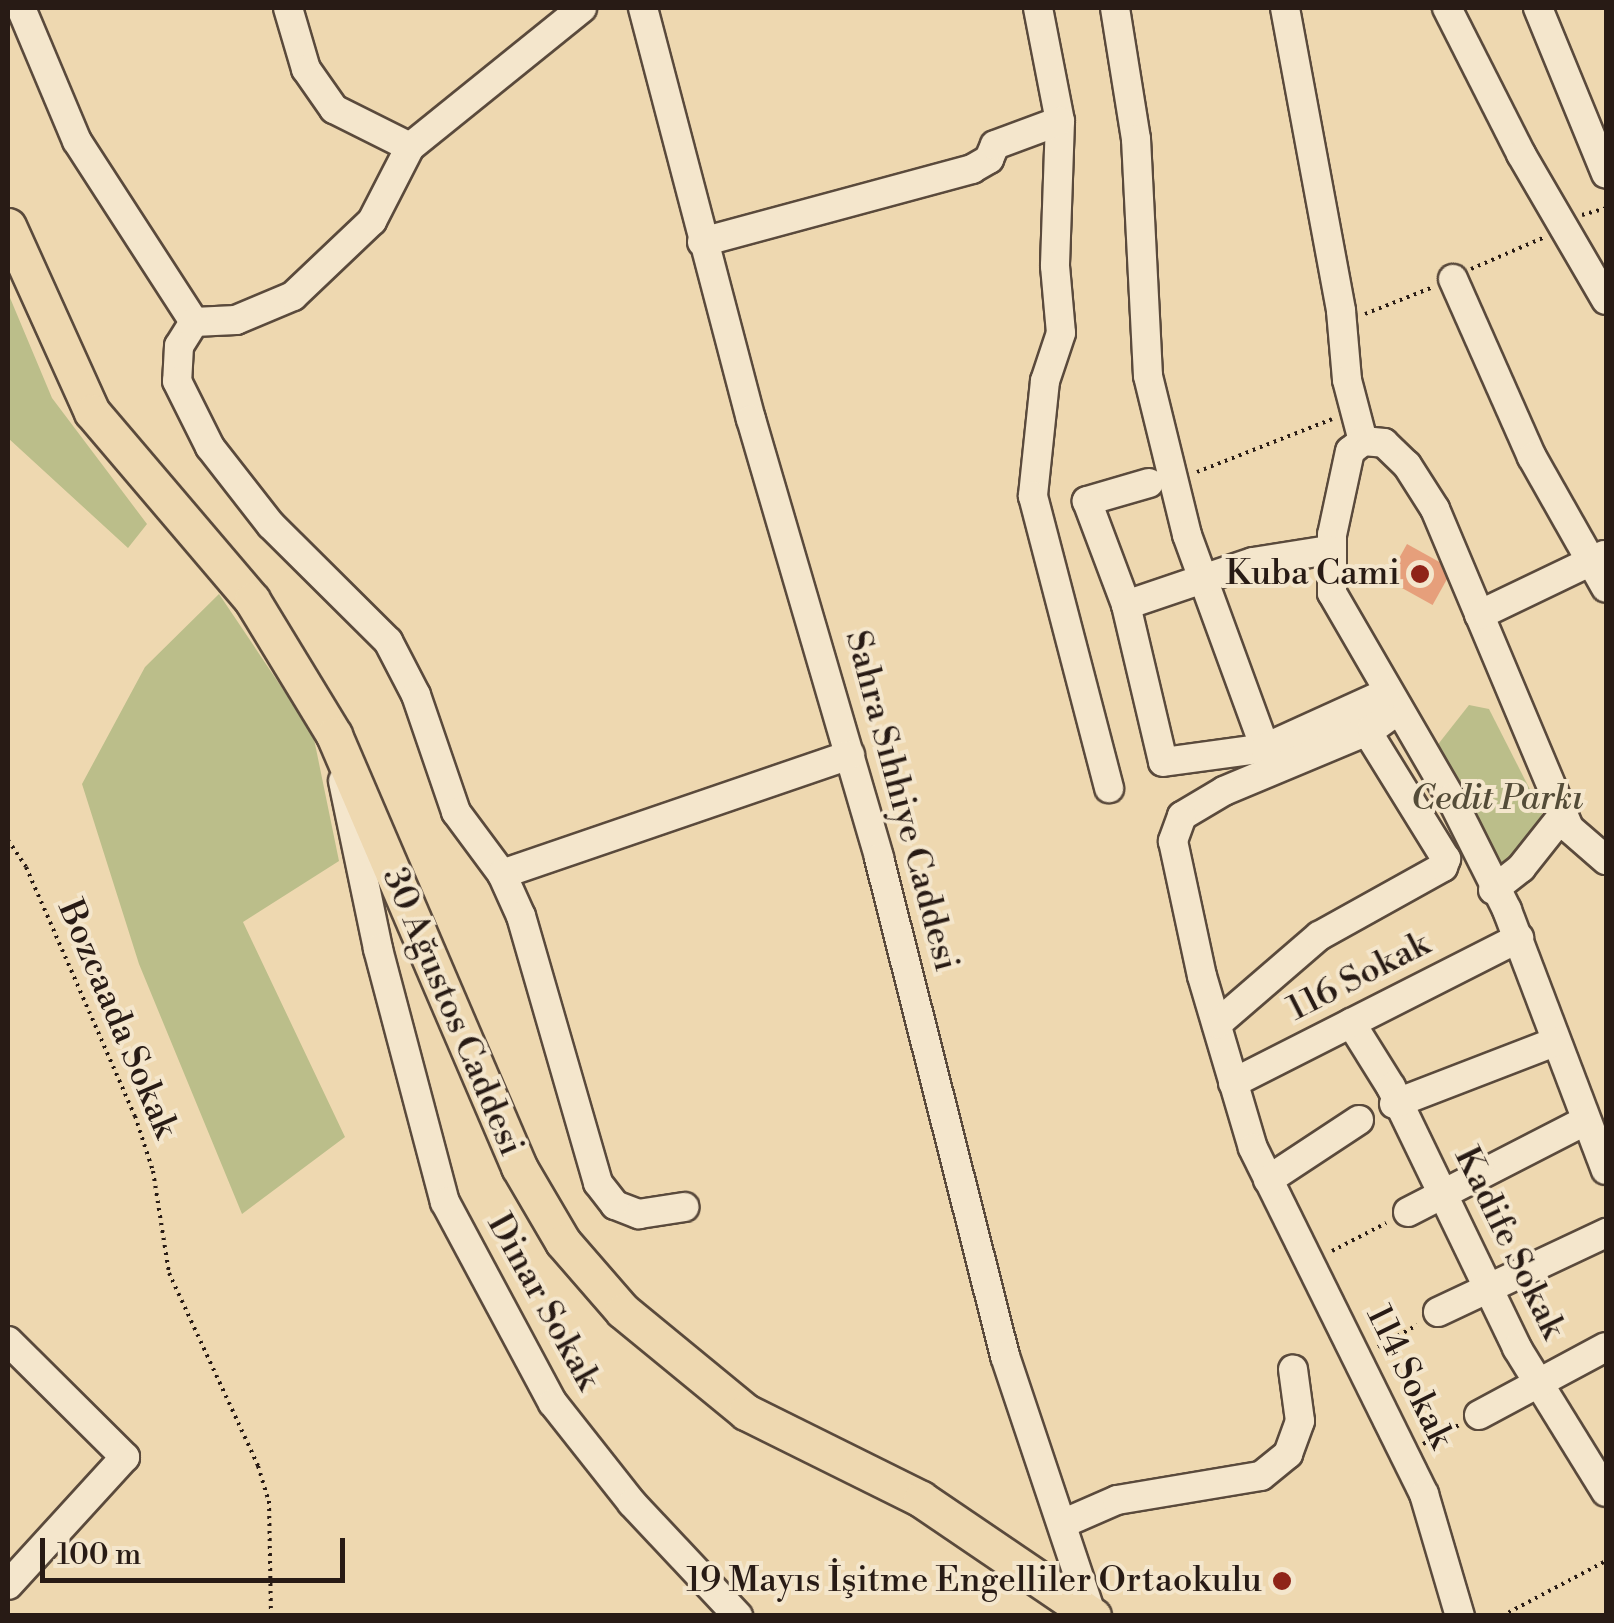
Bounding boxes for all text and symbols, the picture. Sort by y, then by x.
place label: Kuba Cami [1225,553,1400,595]
marker: Kuba Cami [1409,563,1431,585]
street label: Sahra Sıhhiye Caddesi [835,626,967,976]
park label: Cedit Parkı [1411,778,1583,820]
street label: 30 Ağustos Caddesi [372,862,532,1162]
street label: Bozcaada Sokak [48,894,186,1144]
street label: 116 Sokak [1281,923,1437,1031]
street label: Kadife Sokak [1445,1140,1573,1346]
street label: Dinar Sokak [477,1207,609,1397]
street label: 114 Sokak [1357,1299,1461,1455]
scale bar [45,1518,350,1580]
text: 100 m [57,1536,141,1574]
place label: 19 Mayıs İşitme Engelliler Ortaokulu [686,1560,1262,1602]
marker: 19 Mayıs İşitme Engelliler Ortaokulu [1271,1570,1293,1592]

